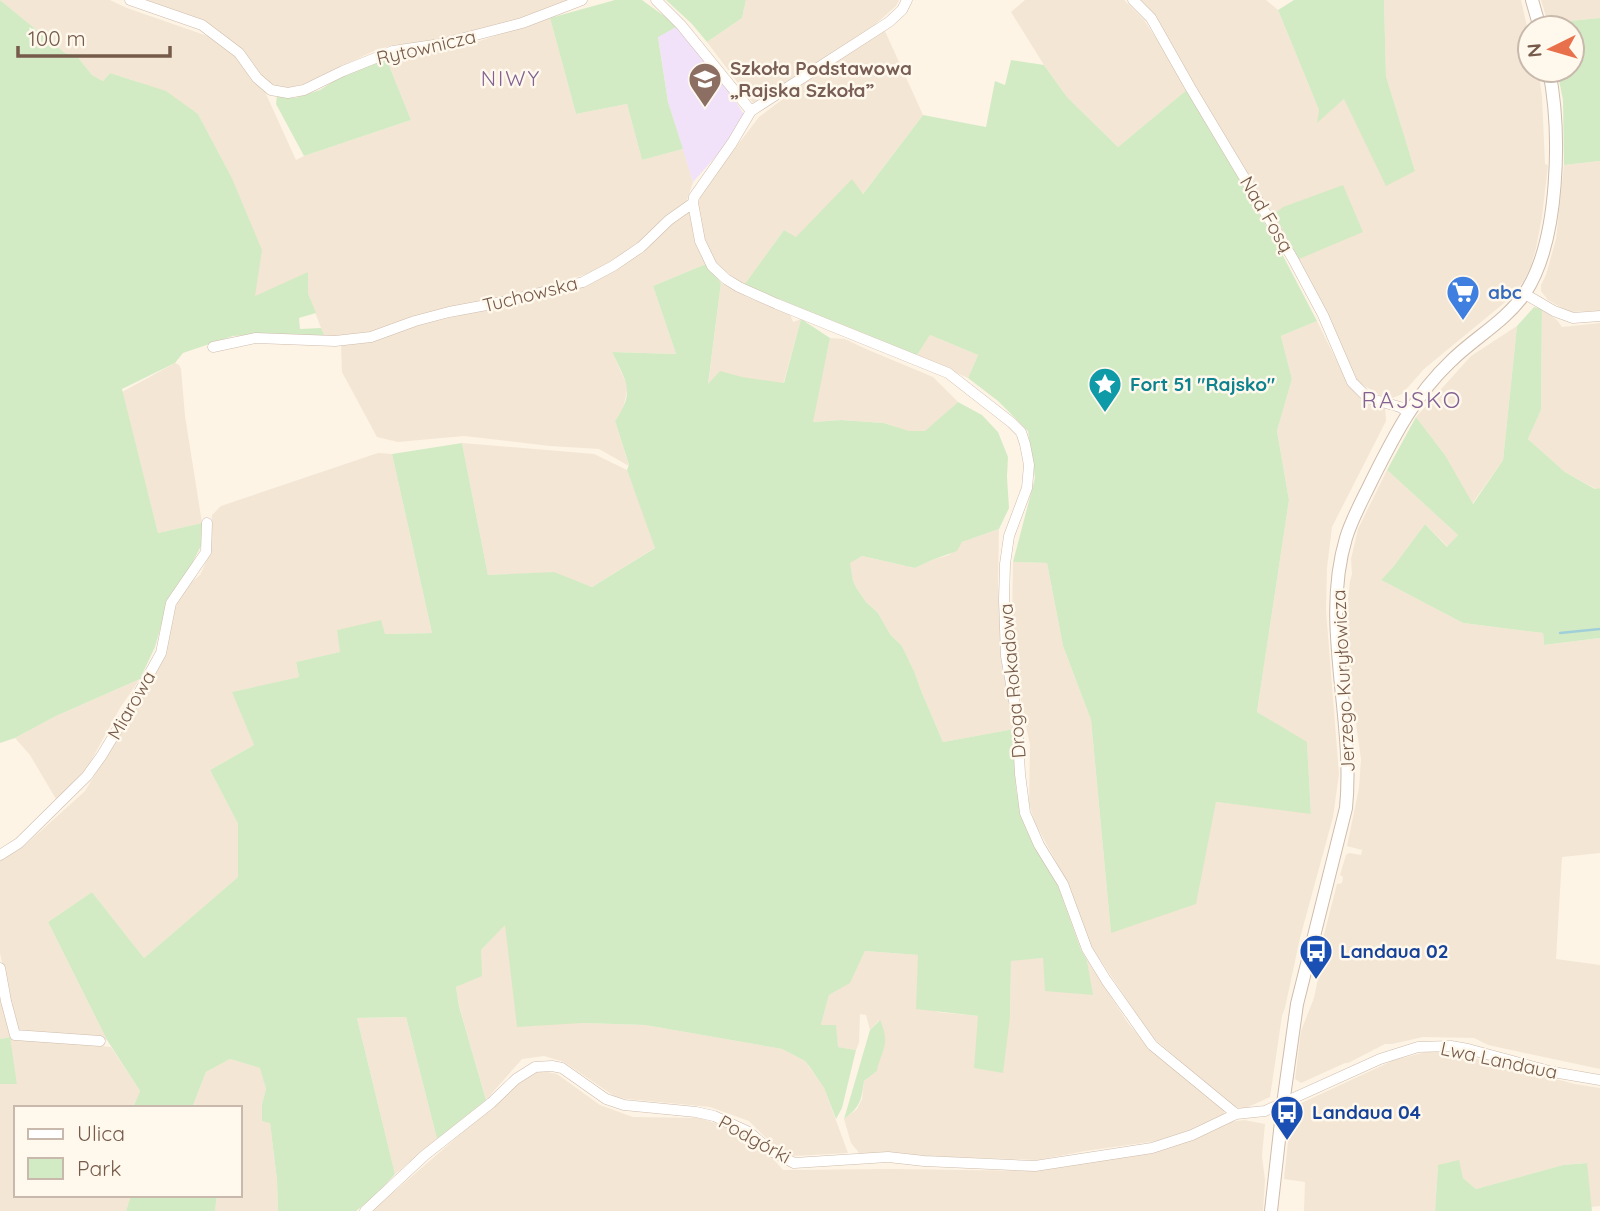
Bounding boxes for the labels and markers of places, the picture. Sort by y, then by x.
place label: Szkoła Podstawowa „Rajska Szkoła” [730,56,912,102]
school or university icon: Szkoła Podstawowa „Rajska Szkoła” [686,60,724,109]
supermarket icon: abc [1444,273,1482,322]
place label: abc [1488,280,1522,304]
place icon: Fort 51 "Rajsko" [1086,365,1124,414]
place label: Fort 51 "Rajsko" [1130,372,1275,396]
bus stop icon: Landaua 02 [1297,932,1335,981]
place label: Landaua 02 [1340,939,1449,963]
bus stop icon: Landaua 04 [1268,1093,1306,1142]
place label: Landaua 04 [1312,1100,1421,1124]

